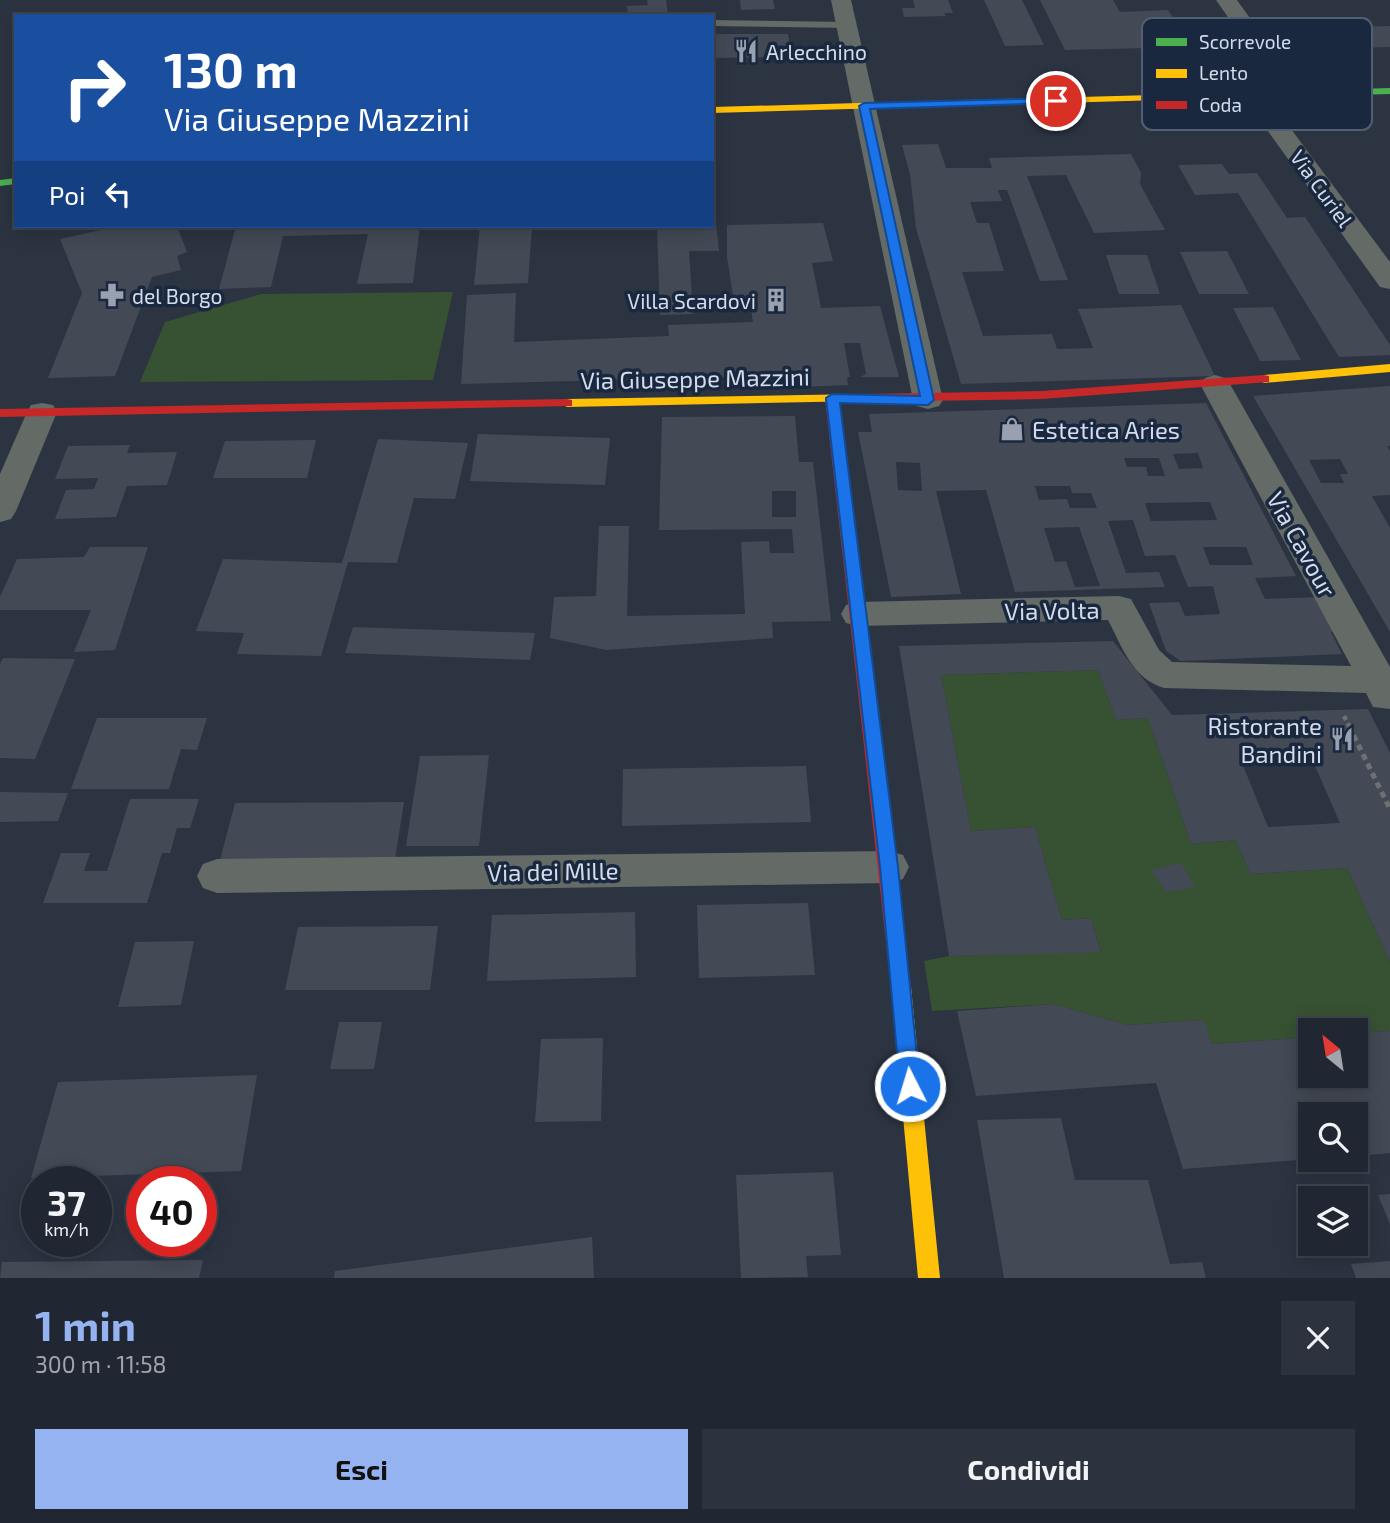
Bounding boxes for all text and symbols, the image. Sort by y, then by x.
legend [1142,18,1372,130]
text: Scorrevole [1199,30,1291,53]
restaurant icon: Arlecchino [732,37,760,65]
text: 130 m [164,39,298,98]
place label: Arlecchino [766,39,867,64]
icon: right [49,42,140,133]
text: Lento [1199,61,1248,84]
pin [1026,71,1086,131]
icon: arrive [1037,82,1075,120]
text: Coda [1199,93,1242,116]
text: Via Giuseppe Mazzini [164,99,470,137]
street label: Via Curiel [1286,145,1359,232]
icon: left [99,175,137,213]
text: Poi [49,179,85,210]
pharmacy icon: del Borgo [98,281,126,309]
place label: del Borgo [132,283,223,308]
building icon: Villa Scardovi [762,286,790,314]
place label: Villa Scardovi [627,288,756,313]
street label: Via Giuseppe Mazzini [580,361,810,395]
shop icon: Estetica Aries [998,415,1026,443]
place label: Estetica Aries [1032,415,1180,444]
street label: Via Cavour [1261,486,1343,602]
street label: Via Volta [1004,595,1100,625]
place label: Ristorante Bandini [1207,711,1322,768]
restaurant icon: Ristorante Bandini [1328,725,1356,753]
street label: Via dei Mille [487,855,619,887]
north arrow [1298,1018,1368,1088]
map controls [1298,1018,1368,1256]
position arrow [873,1049,947,1123]
button: search [1298,1102,1368,1172]
speed limit sign: 40 [126,1166,217,1257]
text: 37 [47,1181,86,1223]
button: layers [1298,1186,1368,1256]
text: km/h [44,1218,89,1240]
text: 1 min [35,1299,136,1349]
button: close [1281,1301,1355,1375]
text: 300 m · 11:58 [35,1350,167,1378]
button: Esci [35,1429,688,1509]
button: Condividi [702,1429,1355,1509]

